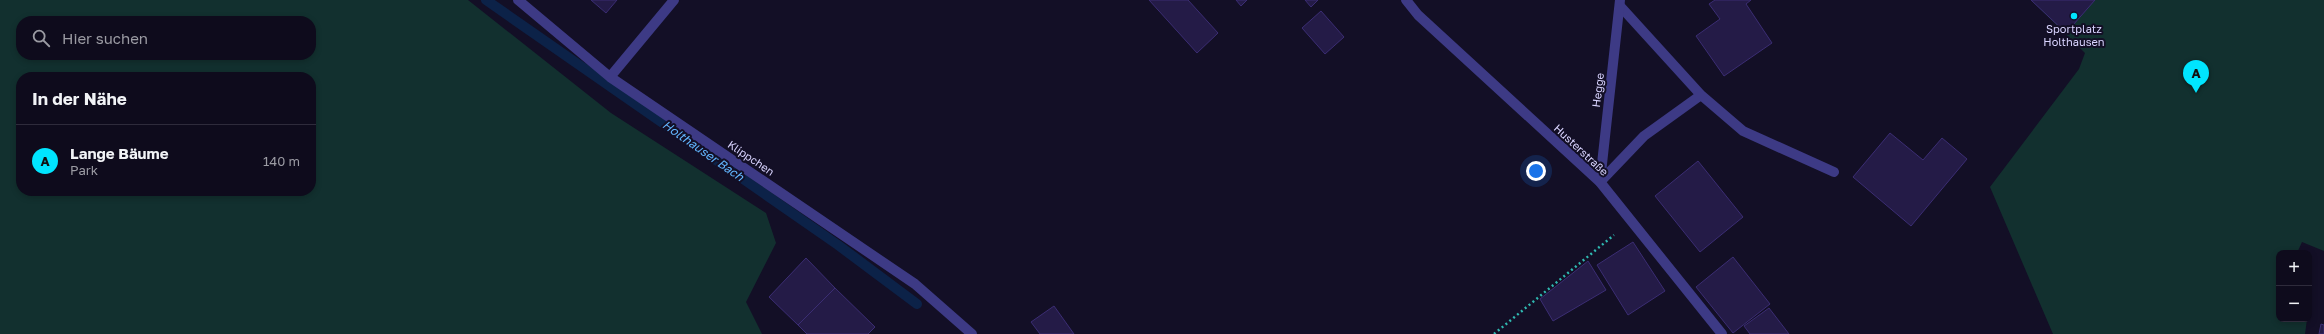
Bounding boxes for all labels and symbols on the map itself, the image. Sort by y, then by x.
marker: Sportplatz Holthausen [2069,11,2079,21]
place label: Sportplatz Holthausen [2043,22,2105,48]
pin: A [2183,60,2209,93]
street label: Hegge [1589,72,1606,108]
water label: Holthauser Bach [660,117,747,185]
street label: Husterstraße [1552,121,1611,178]
street label: Klippchen [726,137,777,178]
your location [1526,161,1546,181]

